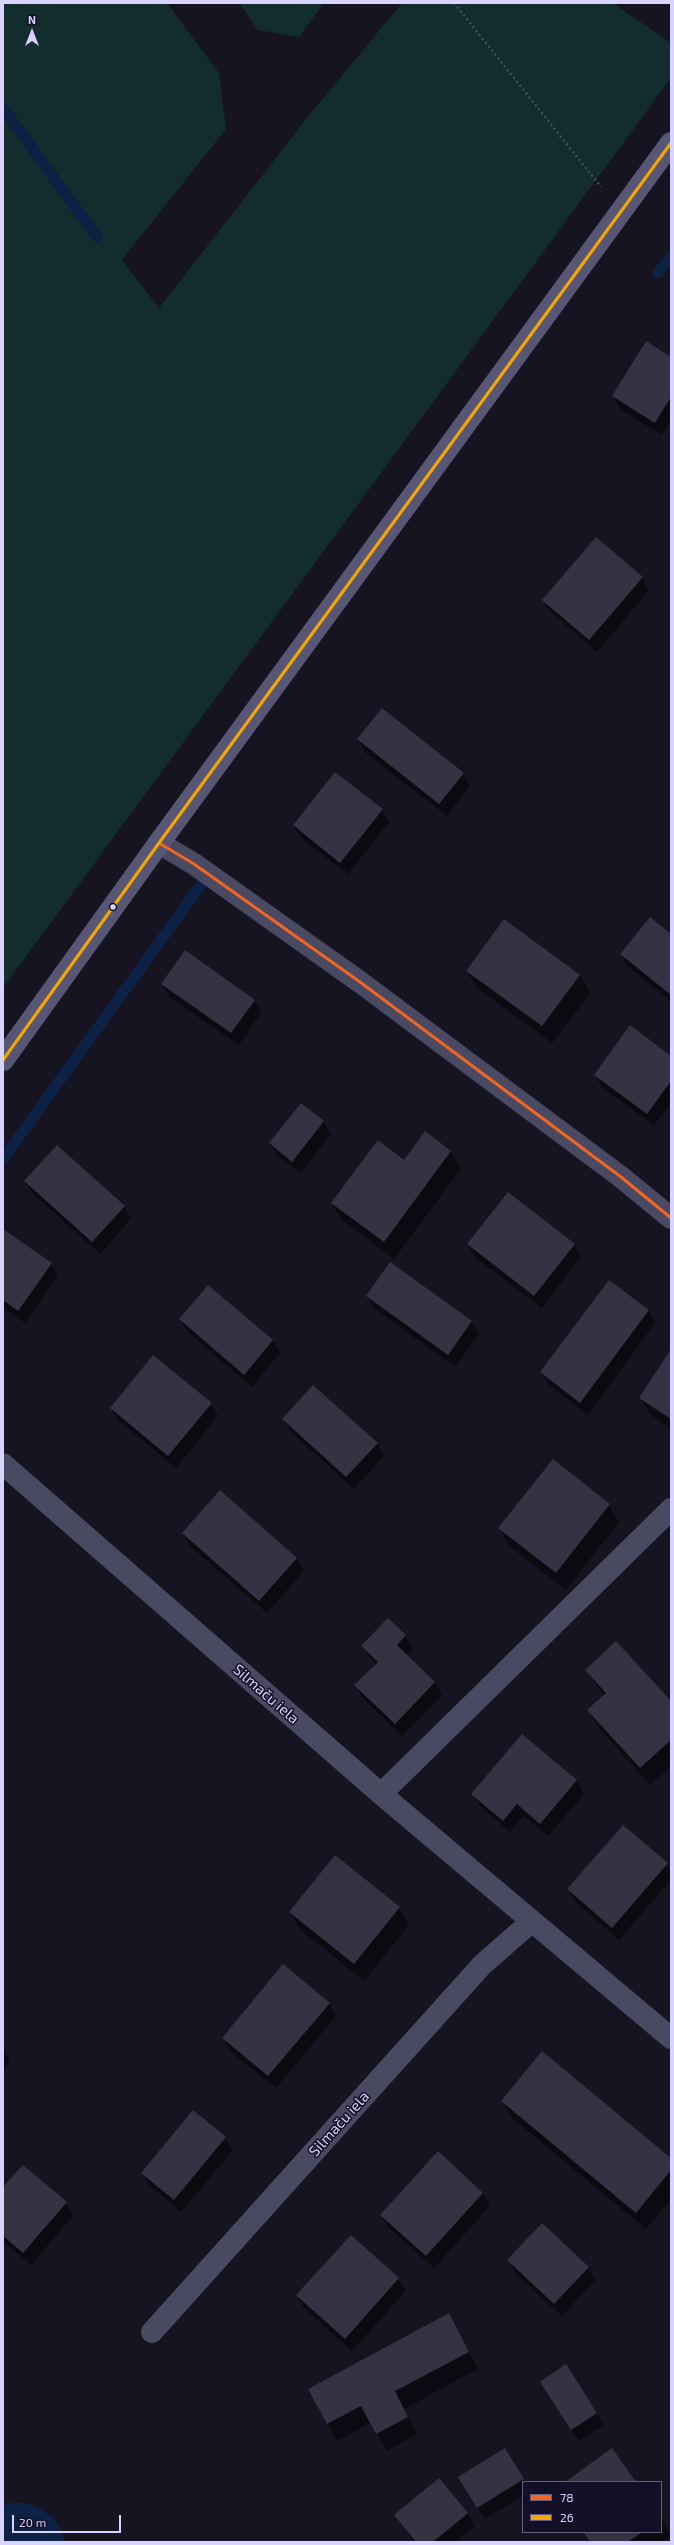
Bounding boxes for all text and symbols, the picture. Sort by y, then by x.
north arrow [12,12,52,52]
text: N [28,13,36,26]
unlabelled marker [108,902,118,912]
street label: Silmaču iela [229,1660,303,1728]
street label: Silmaču iela [305,2088,373,2160]
legend [522,2481,662,2533]
text: 78 [560,2490,573,2504]
scale bar [14,2507,123,2533]
text: 26 [560,2510,574,2524]
text: 20 m [19,2515,46,2529]

